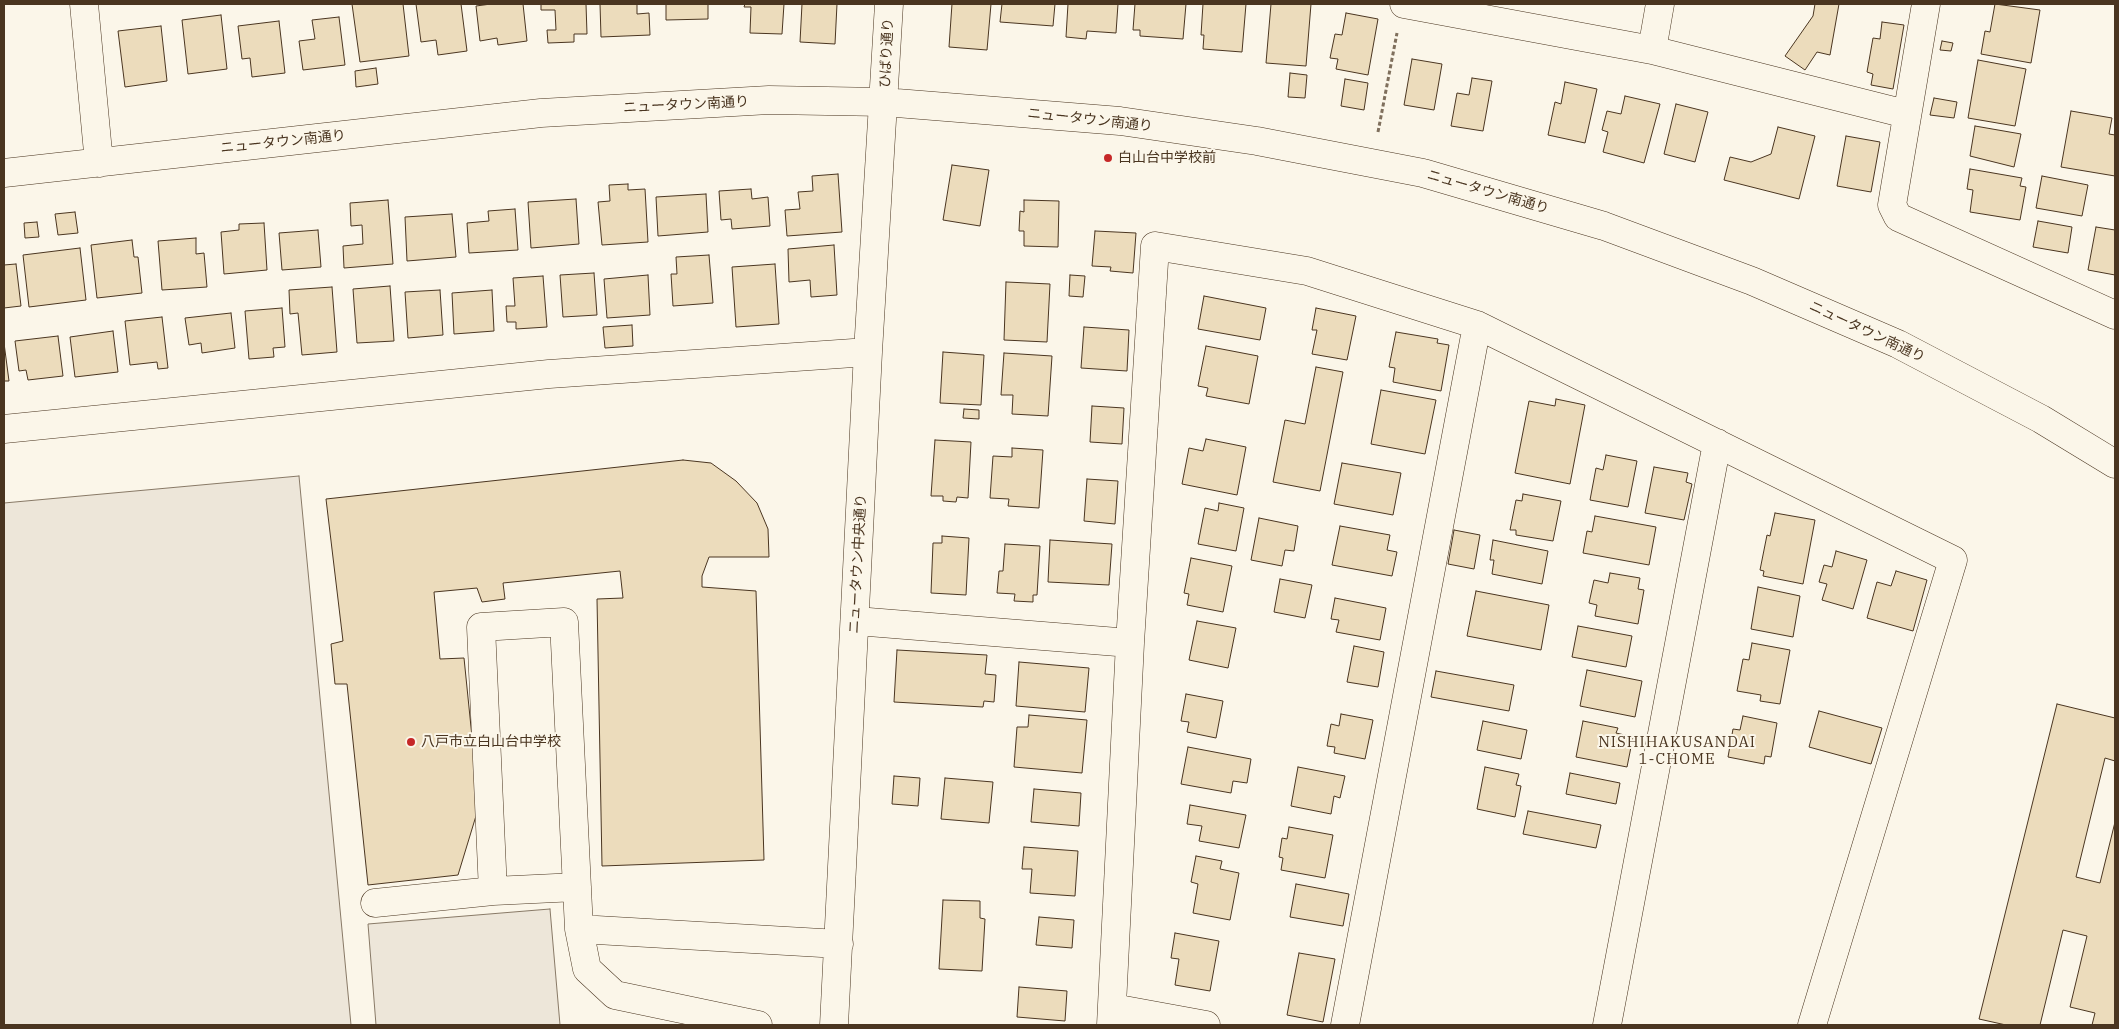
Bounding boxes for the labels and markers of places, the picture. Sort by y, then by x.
place label: 白山台中学校前 [1118,150,1216,166]
marker: 白山台中学校前 [1102,152,1114,164]
place label: 八戸市立白山台中学校 [421,734,561,750]
marker: 八戸市立白山台中学校 [405,736,417,748]

